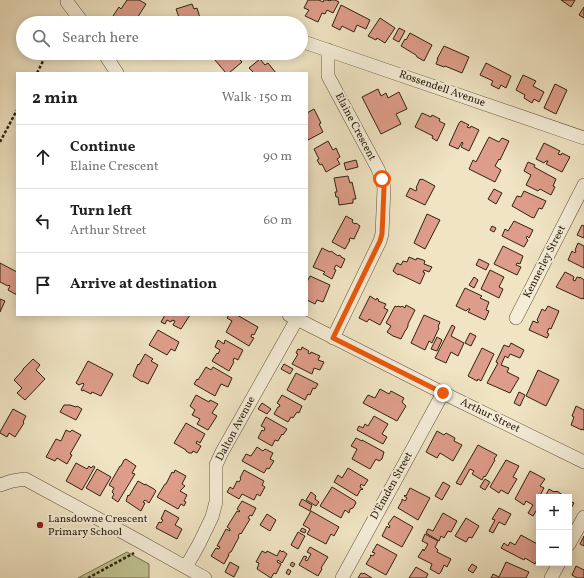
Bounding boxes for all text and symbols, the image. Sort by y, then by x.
search box [16,16,308,60]
icon: search [30,27,52,49]
text: Search here [62,28,139,49]
street label: Rossendell Avenue [397,67,487,111]
text: 2 min [32,87,78,110]
text: Walk · 150 m [222,89,292,107]
street label: Elaine Crescent [331,90,379,164]
text: Continue [70,137,135,158]
icon: ahead [32,146,54,168]
text: 90 m [263,148,292,166]
text: Elaine Crescent [70,158,159,176]
route start [373,170,391,188]
text: Turn left [70,201,132,222]
icon: left [32,210,54,232]
text: 60 m [264,212,292,230]
text: Arthur Street [70,222,146,240]
street label: Kennerley Street [520,223,570,301]
icon: arrive [32,274,54,296]
text: Arrive at destination [70,274,217,295]
route end [434,384,452,402]
street label: Dalton Avenue [213,394,259,464]
street label: Arthur Street [458,395,522,437]
street label: D'Emden Street [367,449,417,523]
map controls [536,494,572,566]
button: + [536,494,572,530]
place label: Lansdowne Crescent Primary School [48,512,148,540]
marker: Lansdowne Crescent Primary School [35,520,45,530]
button: − [536,530,572,566]

